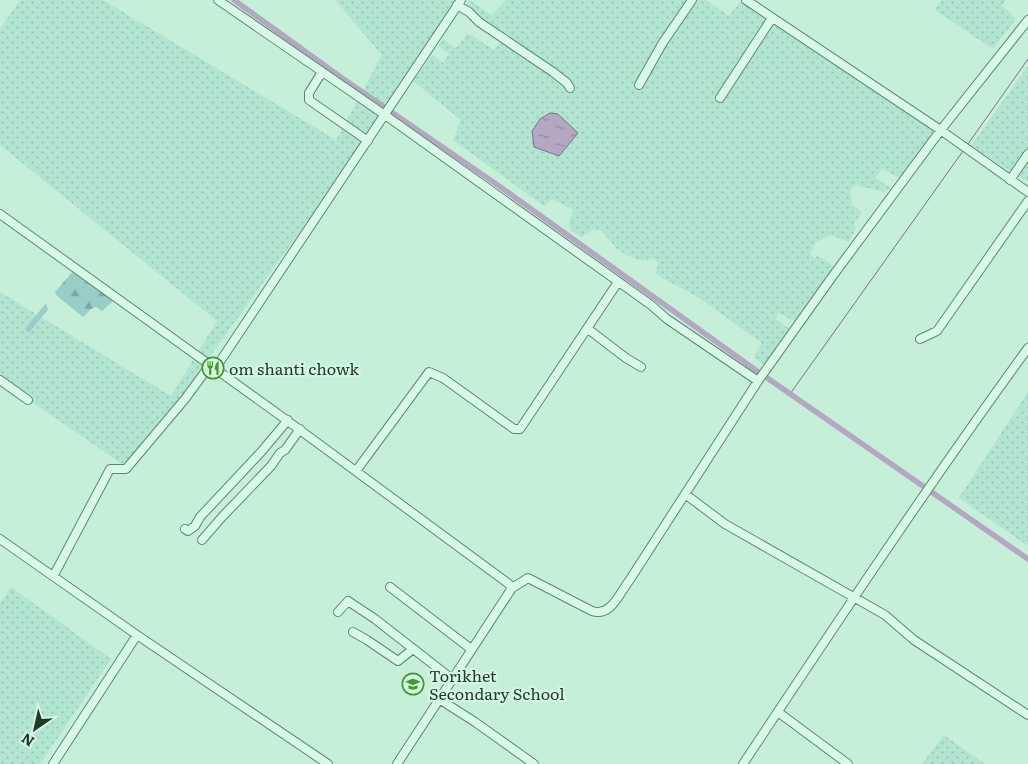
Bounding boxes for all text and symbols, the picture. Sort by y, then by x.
restaurant icon: om shanti chowk [201,356,225,380]
place label: om shanti chowk [229,356,359,380]
place label: Torikhet Secondary School [429,663,565,705]
school or university icon: Torikhet Secondary School [401,672,425,696]
north arrow [10,704,60,754]
text: N [17,729,38,752]

